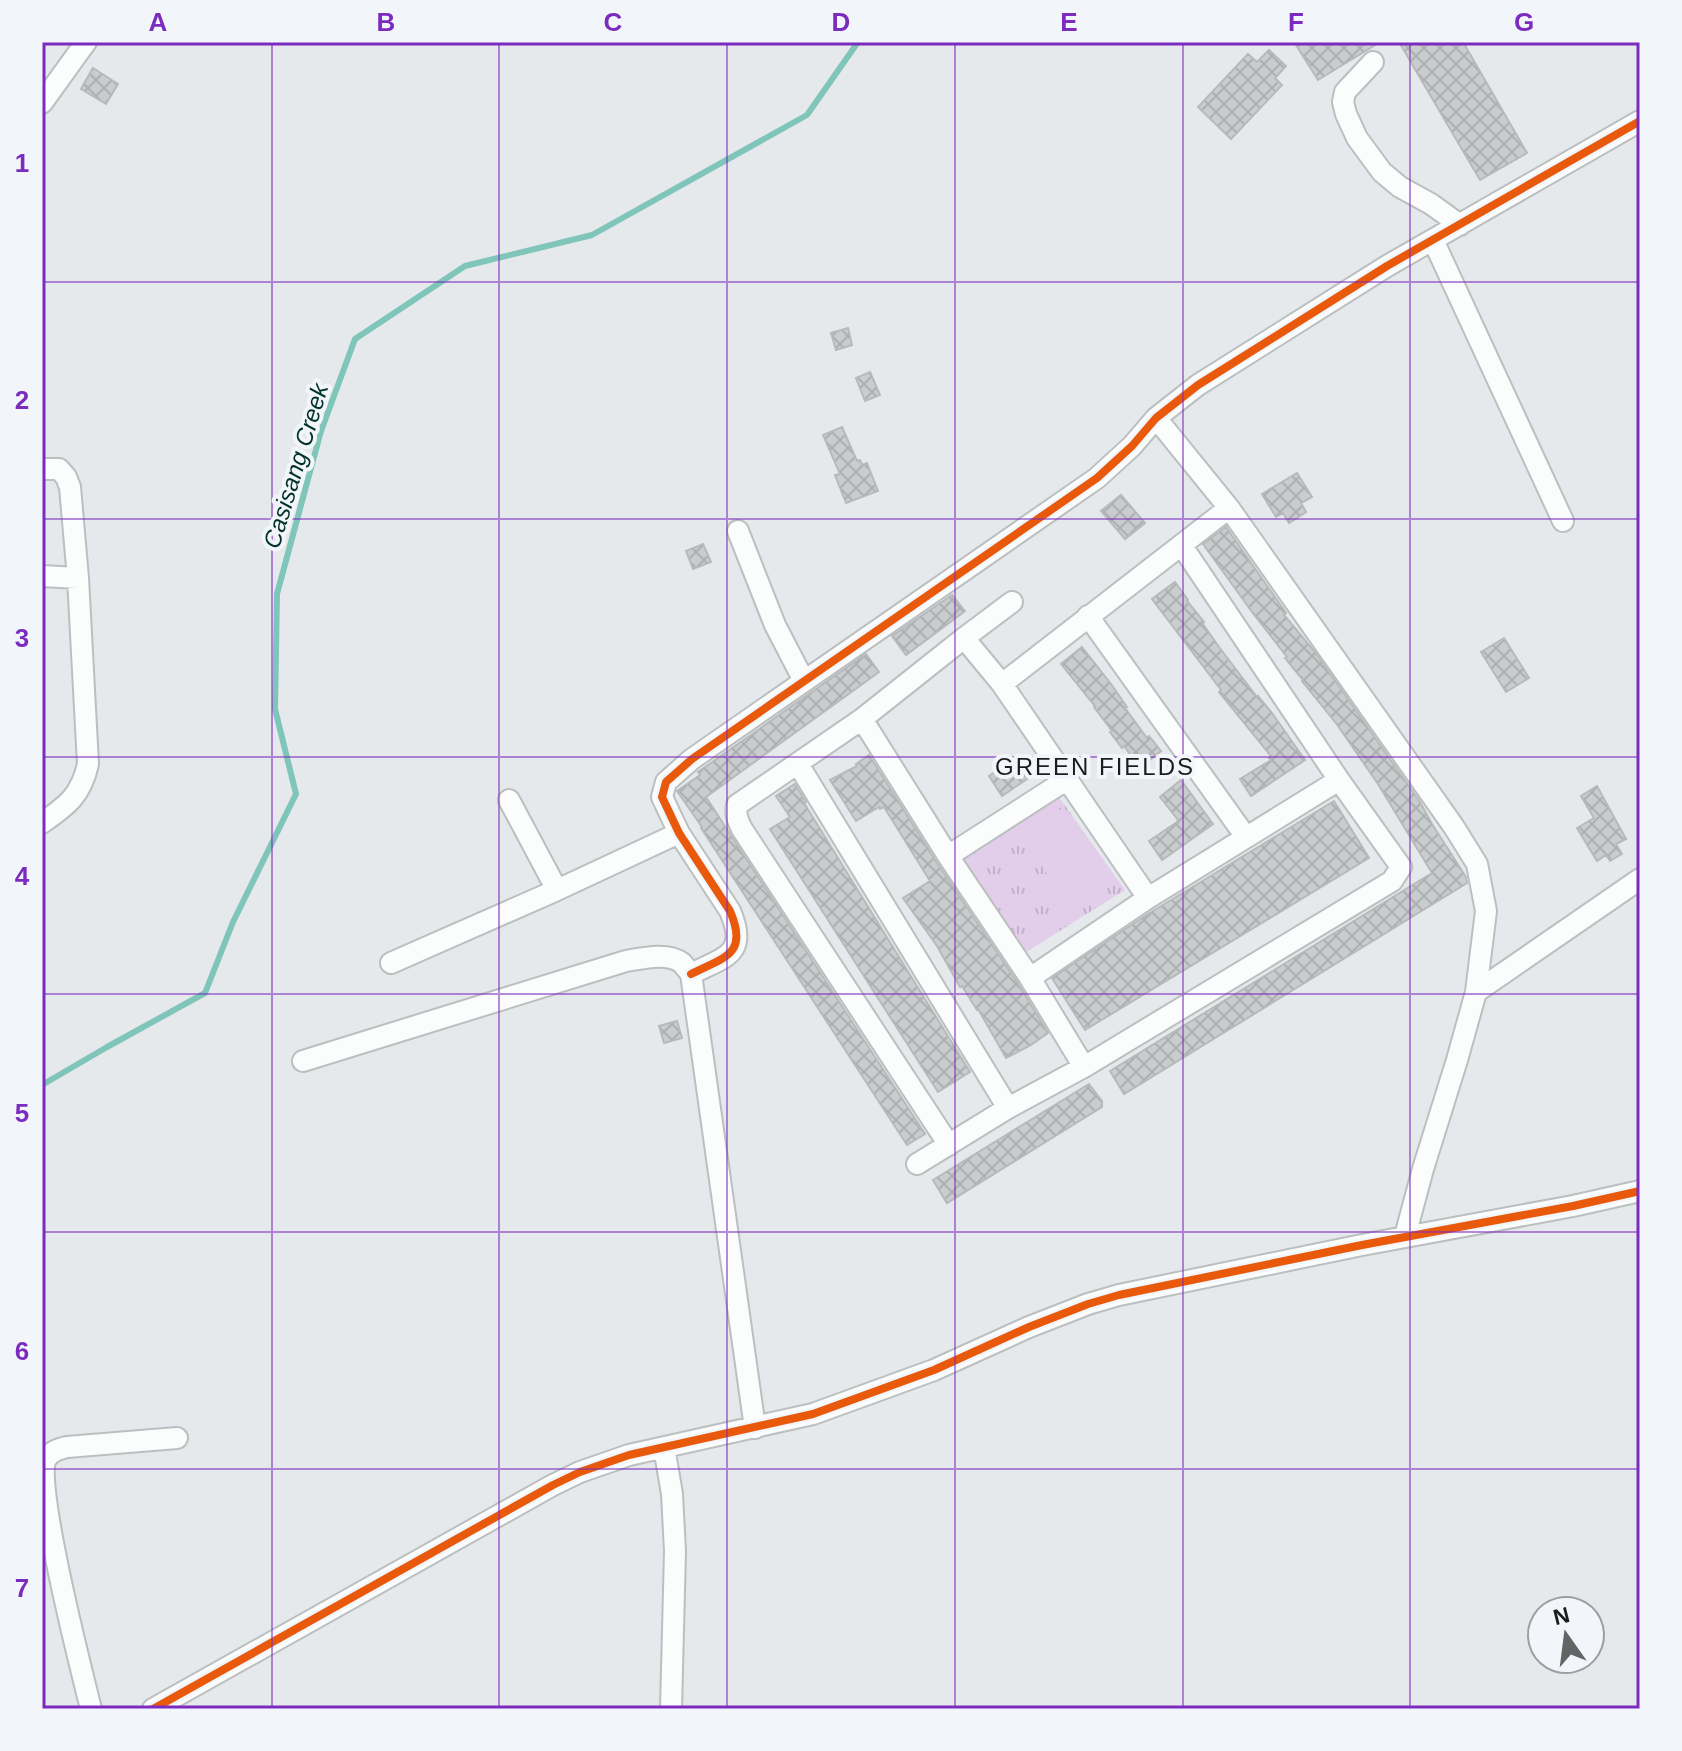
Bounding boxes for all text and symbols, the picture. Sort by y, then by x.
text: A [149,7,168,37]
text: B [377,7,395,37]
text: C [604,7,623,37]
text: D [832,7,850,37]
text: E [1060,7,1078,37]
text: F [1288,7,1304,37]
text: G [1514,7,1534,37]
text: 1 [15,148,29,178]
water label: Casisang Creek [258,378,334,551]
text: 2 [15,385,29,415]
text: 3 [15,623,29,653]
district label: GREEN FIELDS [995,753,1195,780]
text: 4 [15,861,30,891]
text: 5 [15,1098,29,1128]
text: 6 [15,1336,29,1366]
text: 7 [15,1573,29,1603]
north arrow [1526,1595,1606,1675]
text: N [1551,1602,1572,1630]

